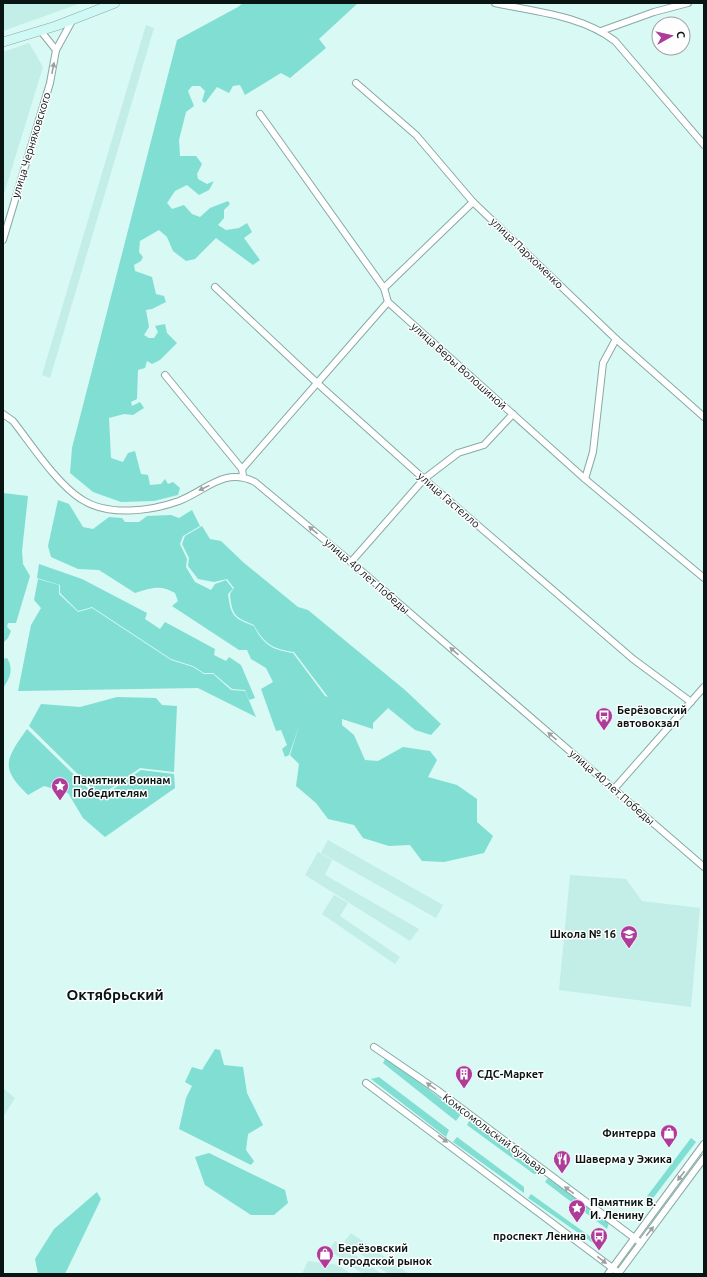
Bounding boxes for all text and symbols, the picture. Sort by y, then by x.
north arrow [651,16,691,56]
text: С [674,30,687,39]
one-way arrow [50,62,56,74]
street label: улица Черняховского [9,91,53,199]
street label: улица Пархоменко [488,215,566,291]
street label: улица Веры Волошиной [409,320,509,412]
street label: улица Гастелло [416,470,482,530]
one-way arrow [199,485,210,491]
one-way arrow [308,525,318,534]
street label: улица 40 лет Победы [322,536,412,616]
one-way arrow [449,647,459,656]
place label: Берёзовский автовокзал [617,704,687,729]
bus stop icon: Берёзовский автовокзал [594,706,614,731]
one-way arrow [547,732,558,741]
street label: улица 40 лет Победы [567,747,657,827]
place label: Памятник Воинам Победителям [73,774,171,799]
place icon: Памятник Воинам Победителям [50,776,70,801]
school or university icon: Школа № 16 [619,924,639,949]
place label: Школа № 16 [550,928,616,940]
district label: Октябрьский [66,986,164,1003]
building icon: СДС-Маркет [454,1064,474,1089]
place label: СДС-Маркет [477,1068,544,1080]
one-way arrow [426,1082,437,1090]
street label: Комсомольский бульвар [441,1091,549,1177]
shop icon: Финтерра [659,1123,679,1148]
place label: Финтерра [602,1127,656,1139]
one-way arrow [437,1135,448,1143]
restaurant icon: Шаверма у Эжика [552,1149,572,1174]
place label: Шаверма у Эжика [575,1153,672,1165]
one-way arrow [677,1170,685,1181]
one-way arrow [563,1186,574,1194]
place label: Памятник В. И. Ленину [590,1196,656,1221]
place icon: Памятник В. И. Ленину [567,1198,587,1223]
bus stop icon: проспект Ленина [589,1226,609,1251]
one-way arrow [646,1226,654,1237]
place label: проспект Ленина [493,1230,586,1242]
place label: Берёзовский городской рынок [338,1242,433,1267]
shop icon: Берёзовский городской рынок [315,1244,335,1269]
one-way arrow [597,1256,608,1264]

